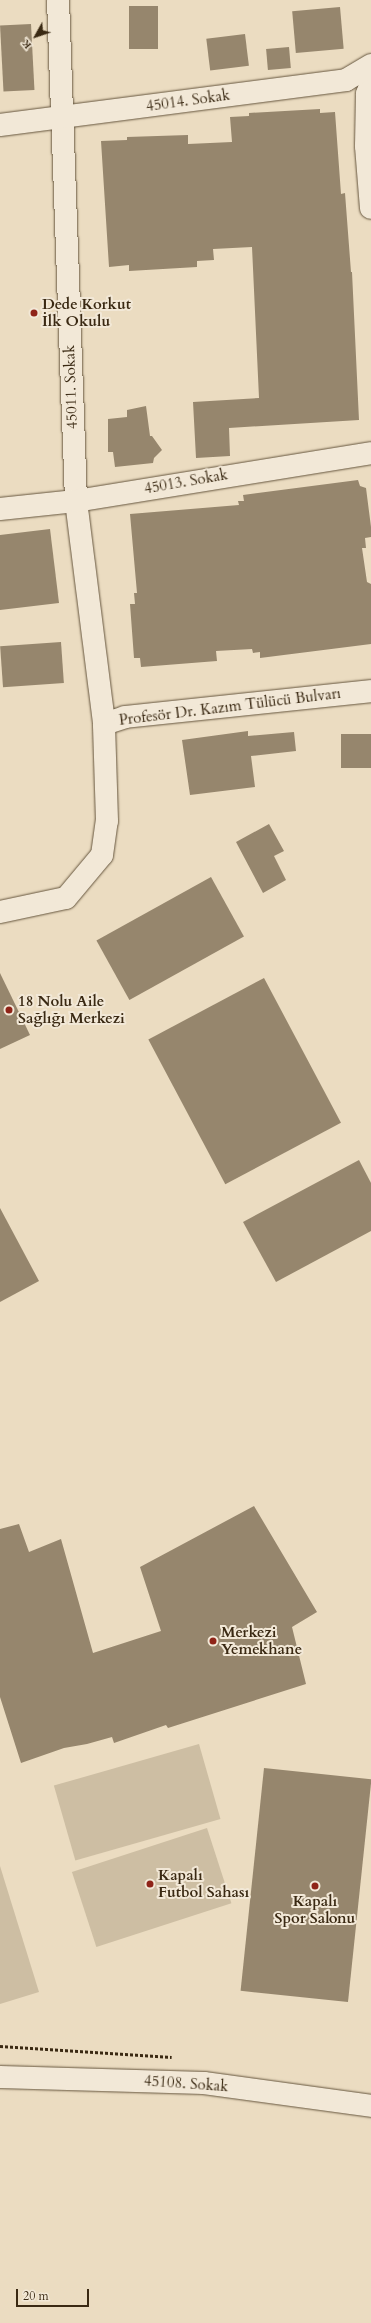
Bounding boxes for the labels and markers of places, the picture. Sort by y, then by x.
place label: Dede Korkut İlk Okulu [42,295,131,330]
marker: Dede Korkut İlk Okulu [29,308,39,318]
place label: 18 Nolu Aile Sağlığı Merkezi [18,992,125,1027]
marker: 18 Nolu Aile Sağlığı Merkezi [3,1004,15,1016]
place label: Merkezi Yemekhane [221,1623,302,1658]
marker: Merkezi Yemekhane [208,1636,218,1646]
place label: Kapalı Futbol Sahası [158,1866,249,1901]
marker: Kapalı Futbol Sahası [145,1879,155,1889]
marker: Kapalı Spor Salonu [310,1881,320,1891]
place label: Kapalı Spor Salonu [275,1892,355,1927]

